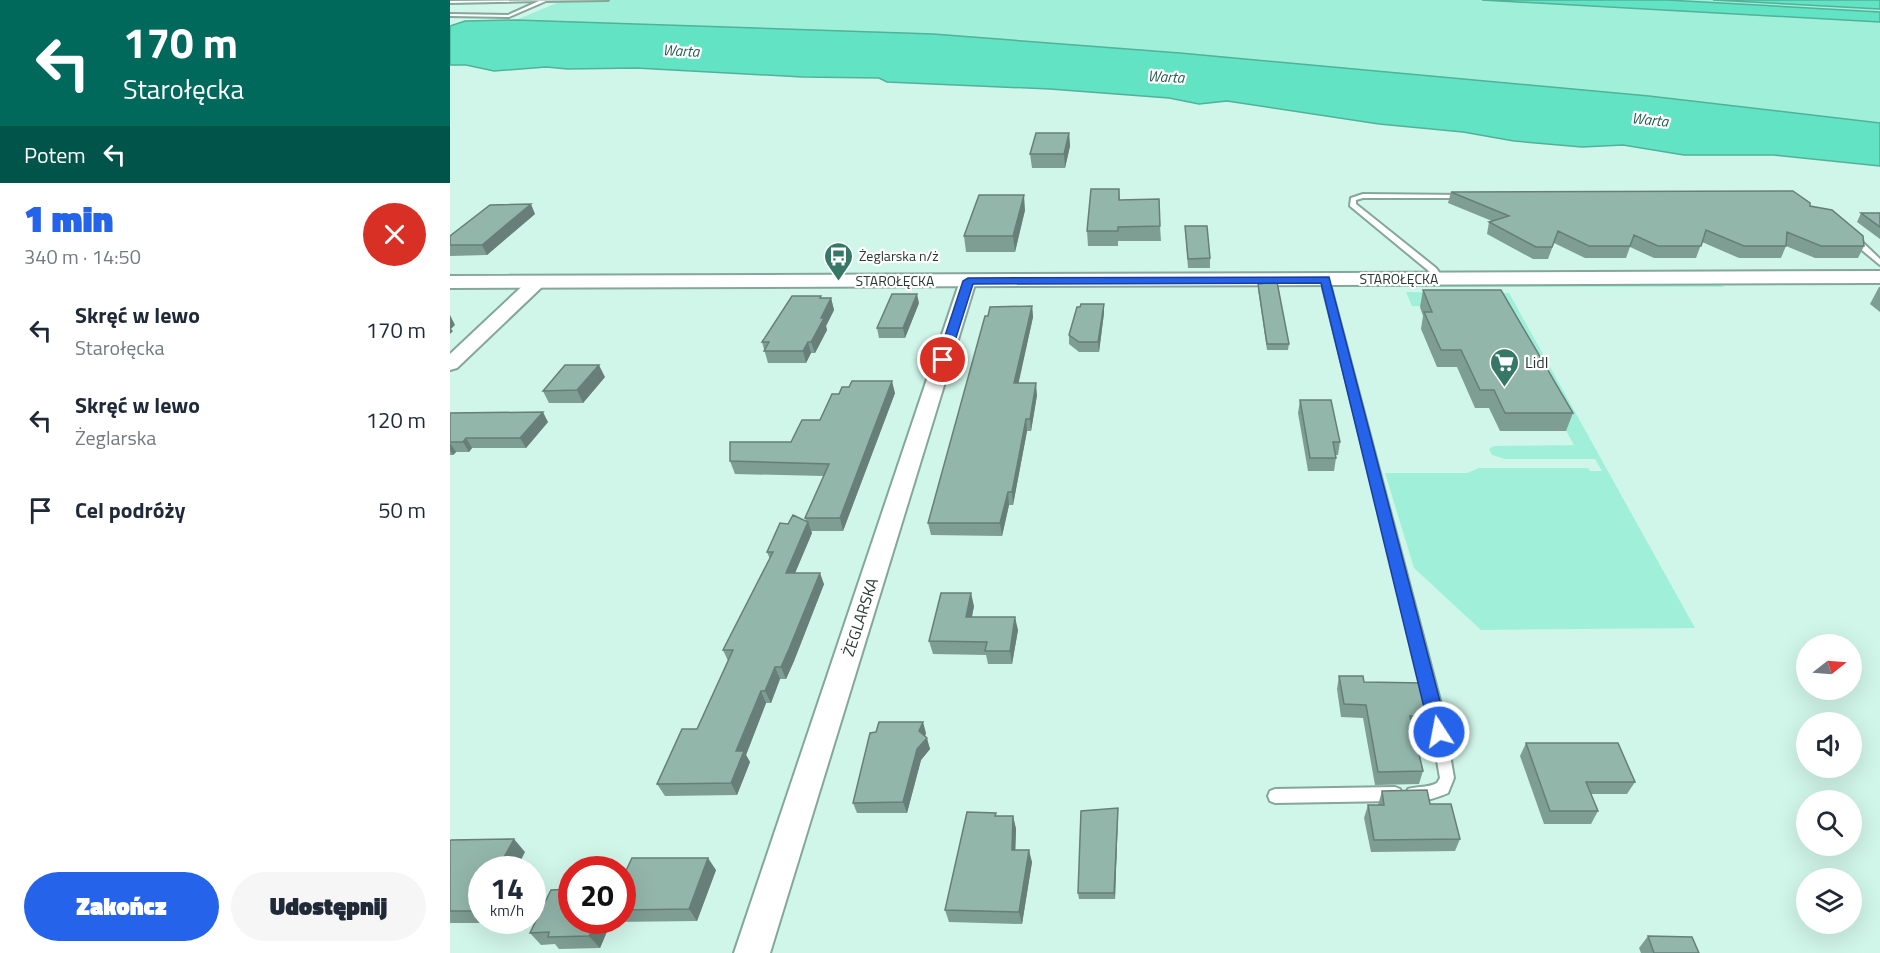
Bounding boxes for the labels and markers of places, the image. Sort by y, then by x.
bus stop icon: Żeglarska n/ż [822,240,854,282]
place label: Żeglarska n/ż [859,245,939,266]
pin [917,334,968,385]
supermarket icon: Lidl [1488,346,1520,388]
place label: Lidl [1525,350,1548,374]

